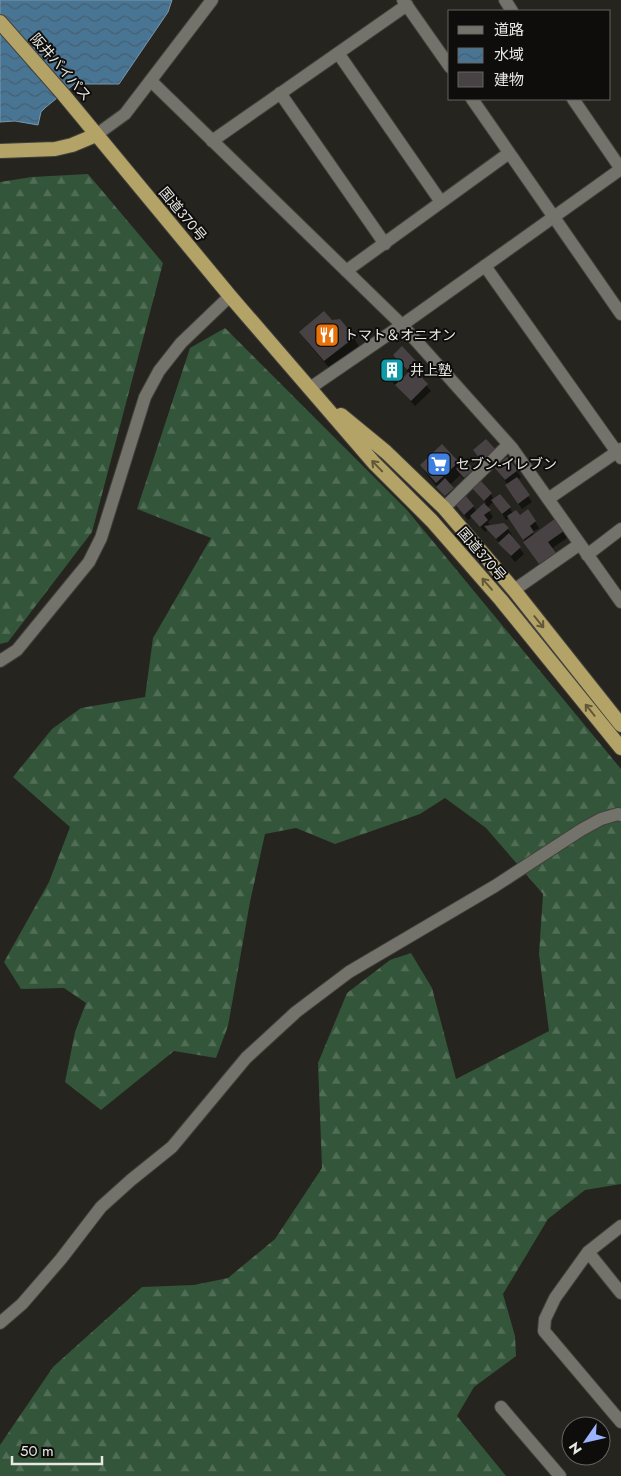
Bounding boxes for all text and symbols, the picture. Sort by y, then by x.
legend [448,10,611,100]
text: 道路 [494,19,524,41]
street label: 阪井バイパス [26,29,96,105]
text: 水域 [494,44,524,66]
text: 建物 [494,69,524,91]
street label: 国道370号 [154,183,212,245]
restaurant icon: トマト＆オニオン [314,322,340,348]
place label: トマト＆オニオン [344,325,456,345]
building icon: 井上塾 [379,357,405,383]
place label: 井上塾 [410,360,452,380]
supermarket icon: セブン-イレブン [426,451,452,477]
place label: セブン-イレブン [456,454,557,474]
one-way arrow [371,459,383,472]
street label: 国道370号 [453,523,511,585]
one-way arrow [481,578,493,591]
one-way arrow [534,616,545,629]
one-way arrow [585,704,596,717]
north arrow [561,1416,611,1466]
scale bar [12,1434,102,1466]
text: N [564,1438,587,1458]
text: 50 m [20,1440,54,1462]

